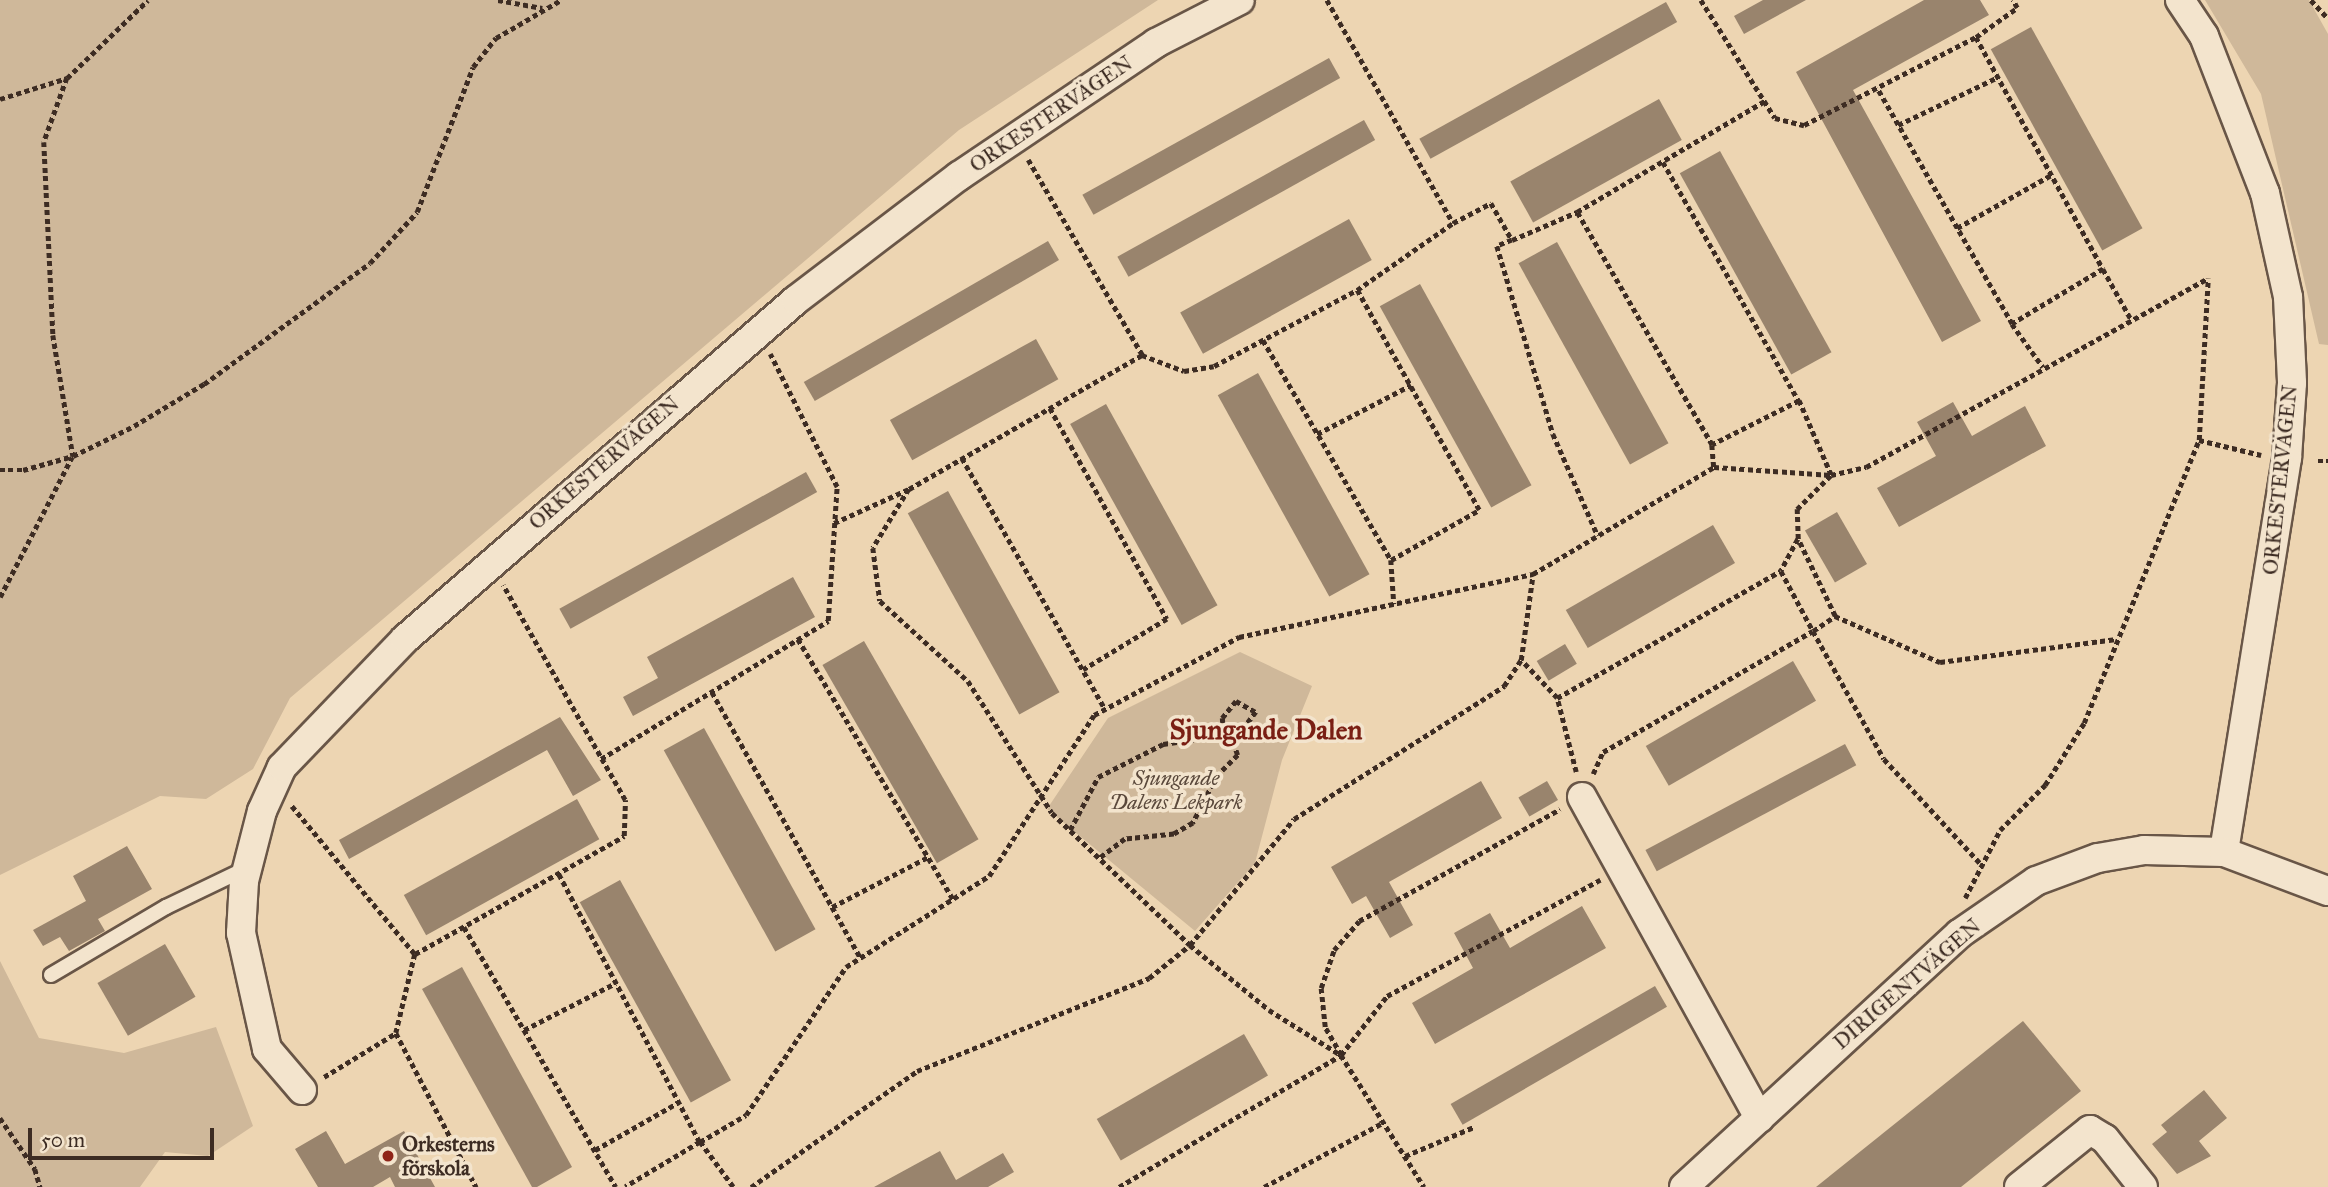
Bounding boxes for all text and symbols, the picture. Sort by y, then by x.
street label: ORKESTERVÄGEN [965,50,1137,178]
street label: ORKESTERVÄGEN [2258,384,2302,576]
street label: ORKESTERVÄGEN [524,391,684,535]
district label: Sjungande Dalen [1170,713,1362,747]
park label: Sjungande Dalens Lekpark [1110,765,1242,815]
street label: DIRIGENTVÄGEN [1828,913,1986,1055]
scale bar [32,1114,217,1158]
text: 50 m [41,1127,85,1153]
place label: Orkesterns förskola [402,1131,495,1181]
marker: Orkesterns förskola [380,1148,396,1164]

